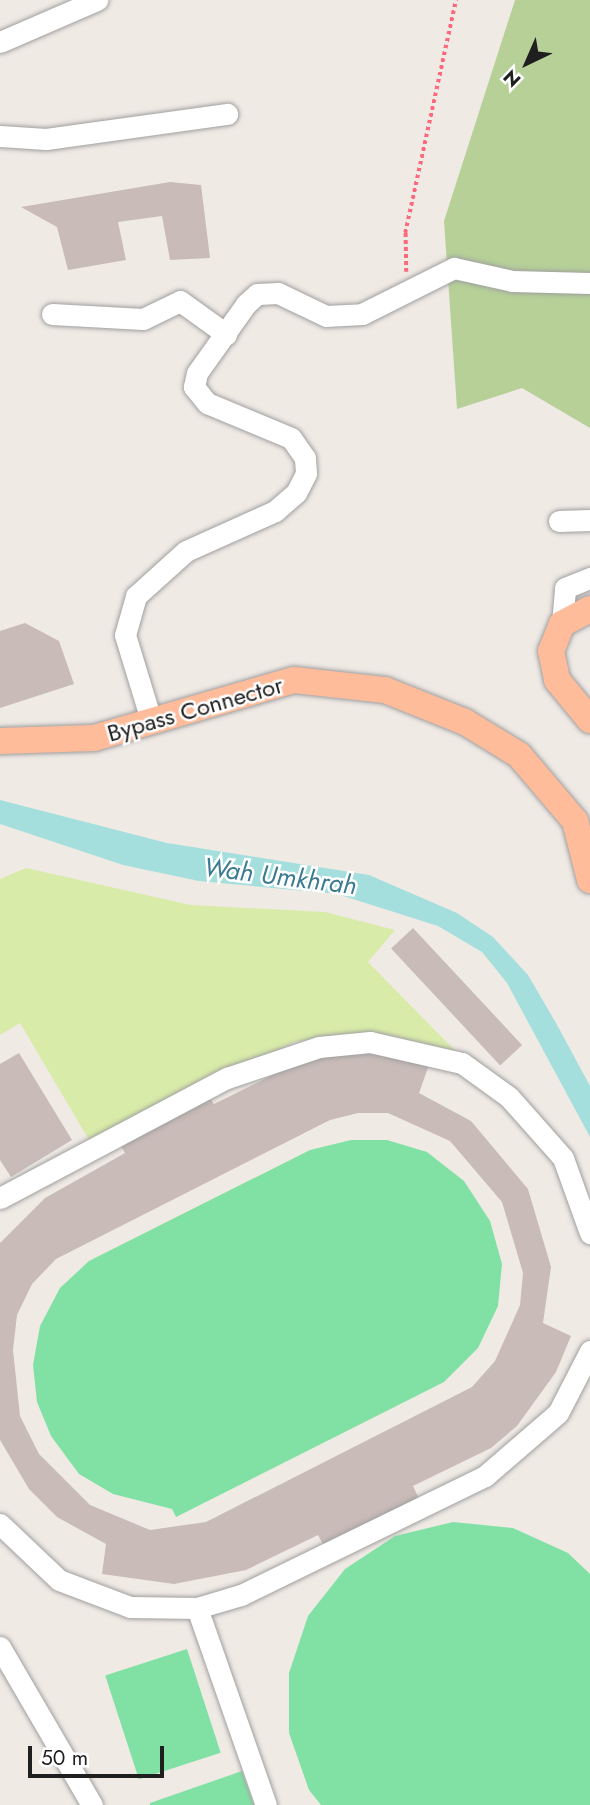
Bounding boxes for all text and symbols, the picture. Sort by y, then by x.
north arrow [492,28,562,98]
text: N [497,64,527,93]
street label: Bypass Connector [104,670,286,748]
water label: Wah Umkhrah [202,852,358,902]
scale bar [32,1731,168,1775]
text: 50 m [41,1743,88,1773]

